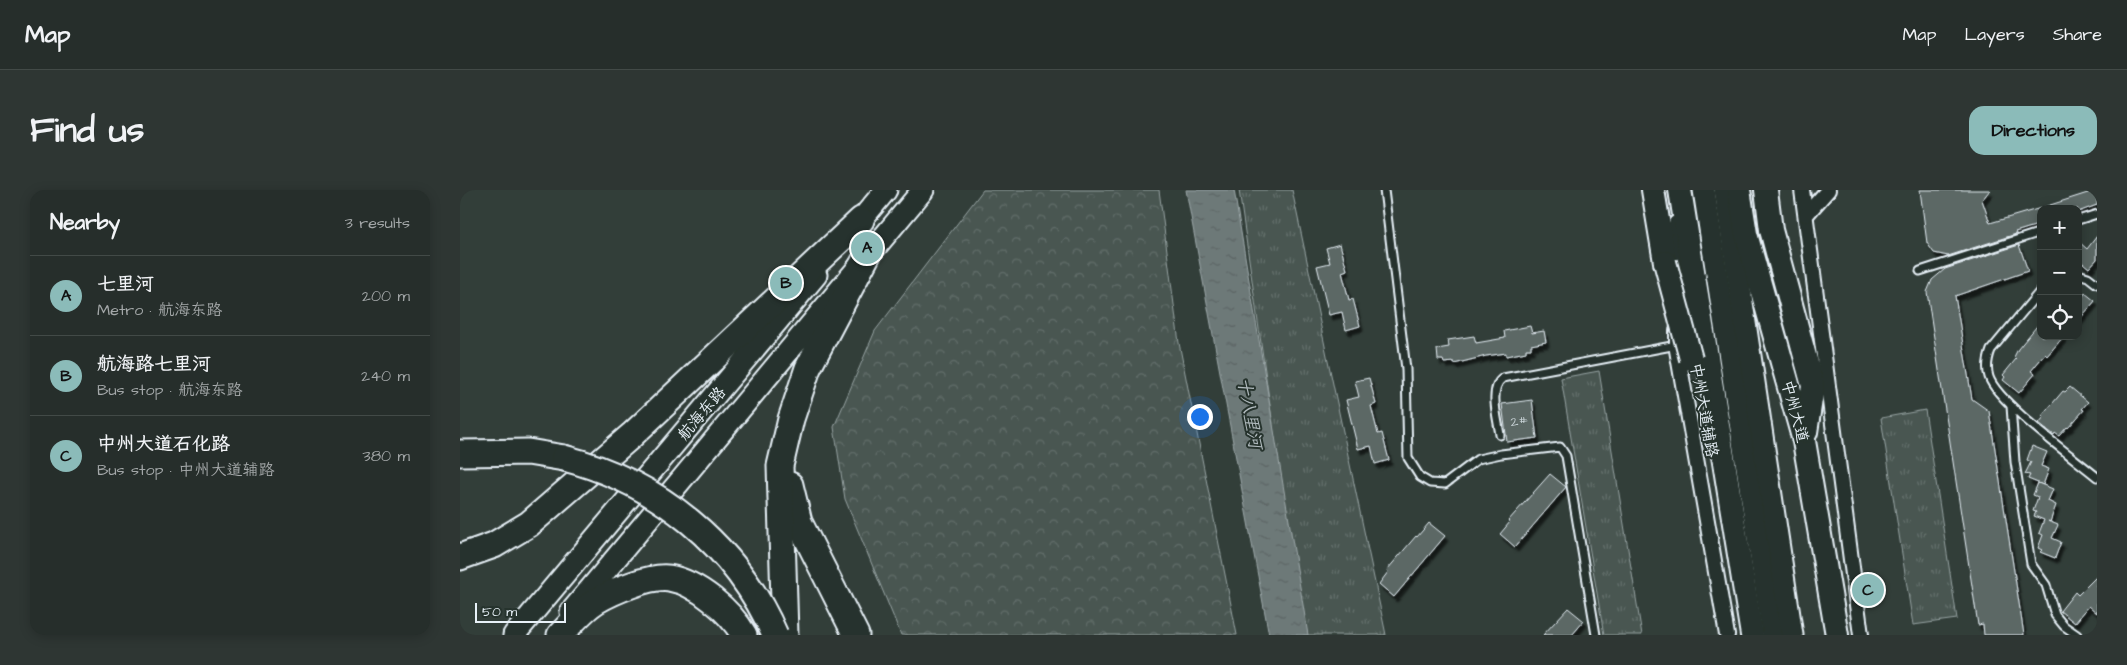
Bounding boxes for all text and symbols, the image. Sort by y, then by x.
text: Map [25,18,70,52]
text: Map [1902,22,1936,47]
text: Layers [1964,22,2025,47]
text: Share [2053,22,2102,47]
text: Find us [30,106,144,155]
button: Directions [1969,106,2097,155]
map controls [2037,205,2082,340]
button: + [2037,205,2082,250]
text: Nearby [50,208,120,237]
text: 3 results [345,212,410,234]
pin: A [851,229,883,267]
button: − [2037,250,2082,295]
pin: B [770,264,802,302]
text: 七里河 [97,271,154,298]
text: A [61,285,71,307]
text: 200 m [362,285,410,307]
button: locate [2037,295,2082,340]
text: Metro · 航海东路 [97,299,222,321]
text: 航海路七里河 [97,351,211,378]
street label: 中州大道辅路 [1685,361,1723,459]
text: B [60,365,72,387]
text: 240 m [361,365,410,387]
water label: 十八里河 [1231,375,1269,454]
street label: 中州大道 [1776,377,1814,445]
text: Bus stop · 航海东路 [97,379,242,401]
street label: 航海东路 [673,382,731,445]
your location [1187,404,1213,430]
house number: 2# [1511,412,1529,432]
text: 中州大道石化路 [97,431,230,458]
text: C [60,445,72,467]
text: 380 m [363,445,410,467]
text: Bus stop · 中州大道辅路 [97,459,274,481]
pin: C [1852,571,1884,609]
scale bar [475,600,566,623]
text: 50 m [482,602,517,622]

